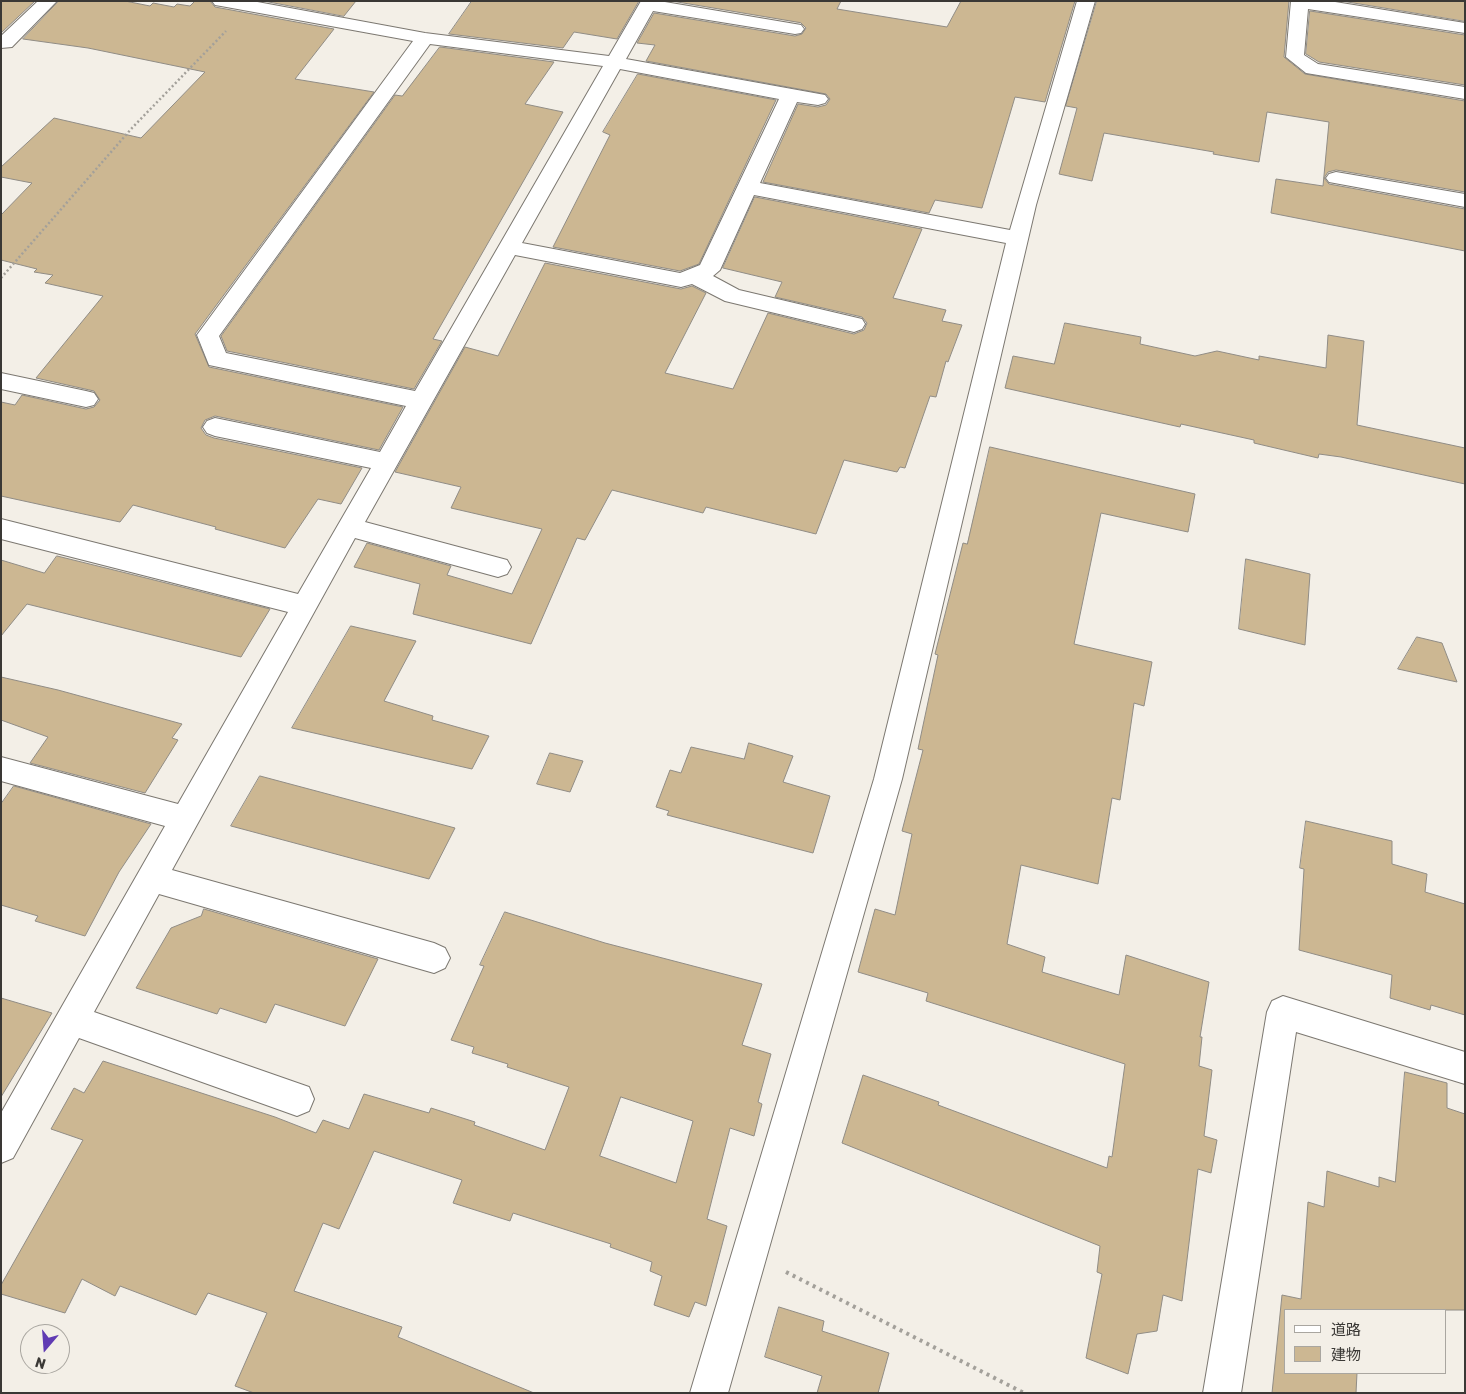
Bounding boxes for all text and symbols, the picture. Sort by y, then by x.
legend [1284,1309,1446,1374]
text: 道路 [1331,1321,1361,1339]
north arrow [20,1324,70,1374]
text: 建物 [1331,1346,1361,1364]
text: N [33,1353,48,1372]

